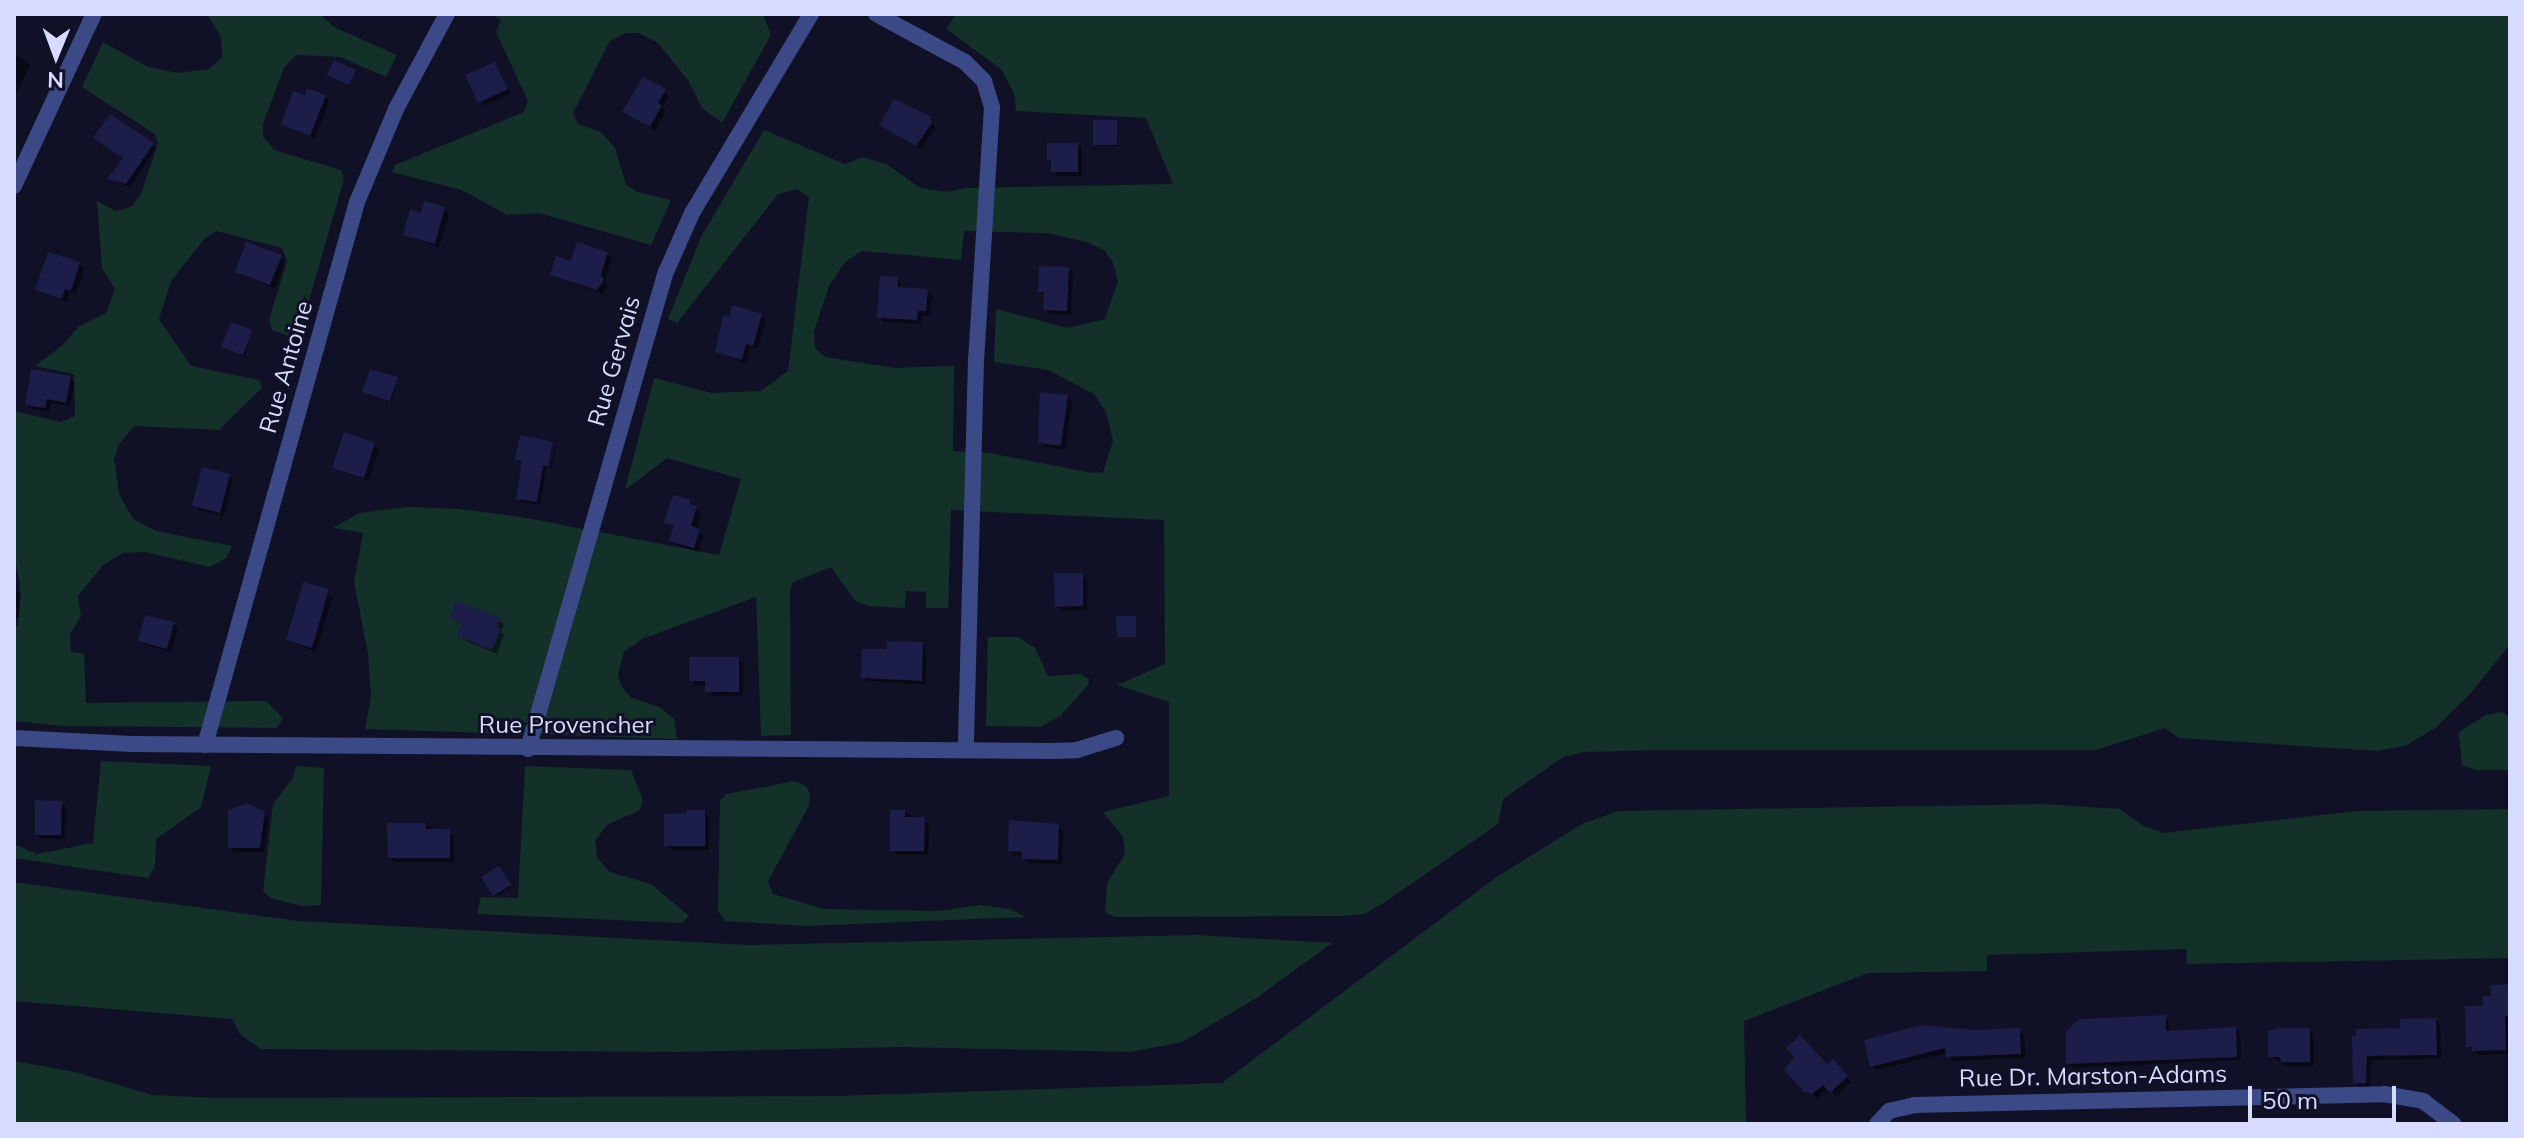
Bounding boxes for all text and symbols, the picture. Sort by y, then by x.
north arrow [16,16,96,96]
text: N [47,66,64,94]
street label: Rue Gervais [582,292,646,430]
street label: Rue Antoine [253,298,319,436]
street label: Rue Provencher [479,711,653,739]
street label: Rue Dr. Marston-Adams [1959,1059,2227,1093]
scale bar [2252,1070,2400,1120]
text: 50 m [2262,1085,2318,1115]

